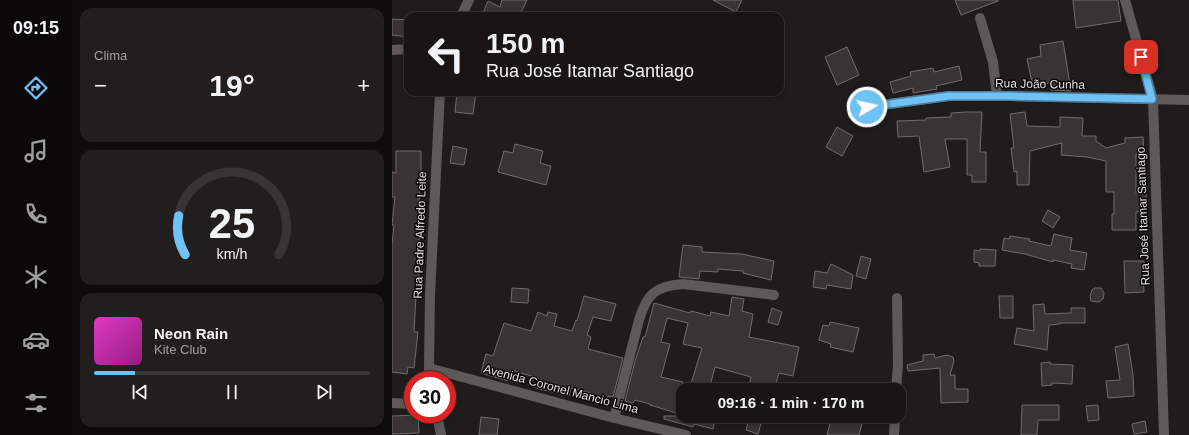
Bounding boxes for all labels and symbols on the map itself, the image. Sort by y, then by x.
pin [1124,40,1158,74]
street label: Rua João Cunha [995,76,1085,92]
position arrow [846,86,888,128]
street label: Rua José Itamar Santiago [1134,146,1152,286]
street label: Rua Padre Alfredo Leite [411,171,429,299]
street label: Avenida Coronel Mancio Lima [482,362,640,417]
speed limit sign: 30 [404,371,456,423]

